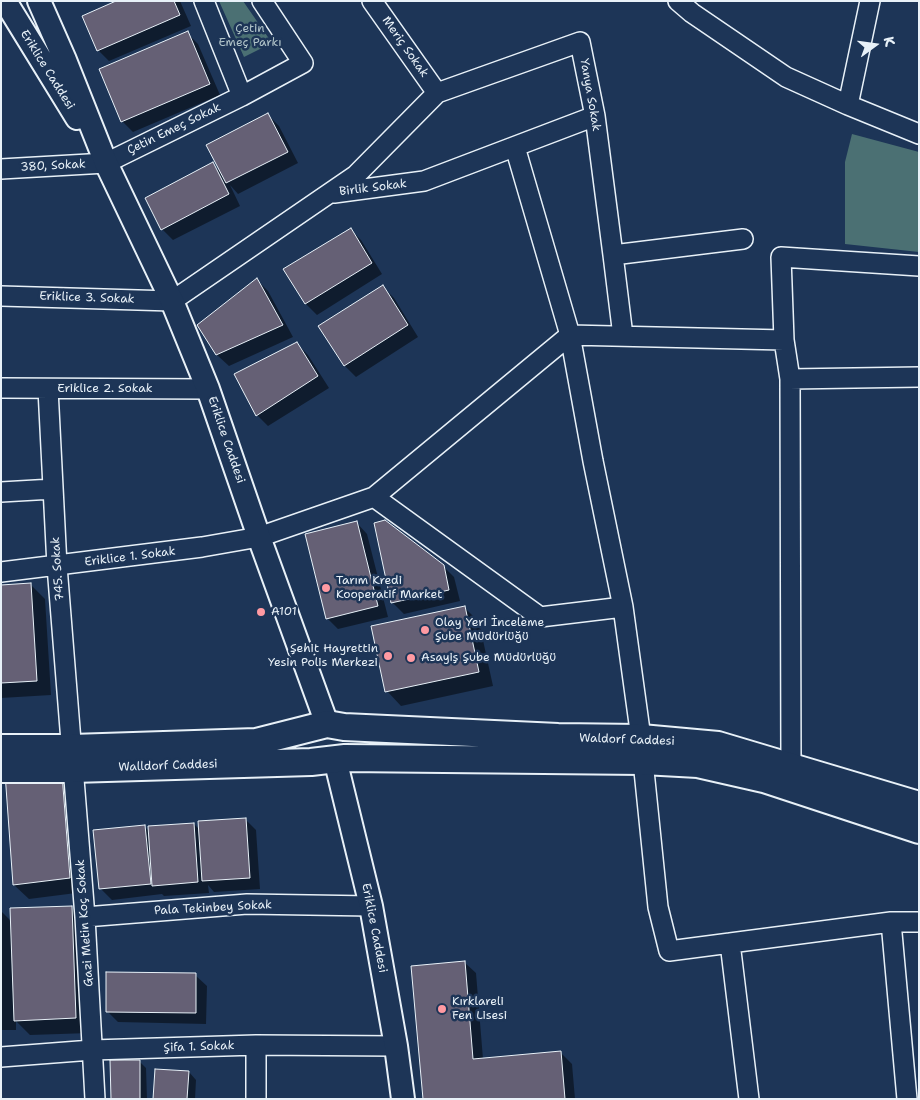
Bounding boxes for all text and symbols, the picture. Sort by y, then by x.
street label: Meriç Sokak [379,14,431,80]
north arrow [850,20,900,70]
park label: Çetin Emeç Parkı [218,22,282,50]
street label: Eriklice Caddesi [17,28,77,112]
text: K [880,35,899,48]
street label: Yanya Sokak [577,58,603,132]
street label: Çetin Emeç Sokak [125,100,223,158]
street label: 380, Sokak [20,157,86,175]
street label: Birlik Sokak [338,177,408,199]
street label: Eriklice 3. Sokak [39,289,135,307]
street label: Eriklice 2. Sokak [57,382,153,396]
street label: Eriklice Caddesi [204,395,248,485]
street label: 745. Sokak [49,536,67,602]
street label: Eriklice 1. Sokak [84,544,176,570]
place label: Tarım Kredi Kooperatif Market [336,574,442,602]
marker: Tarım Kredi Kooperatif Market [320,582,332,594]
place label: A101 [271,605,297,619]
marker: A101 [255,606,267,618]
place label: Olay Yeri İnceleme Şube Müdürlüğü [435,616,544,644]
marker: Olay Yeri İnceleme Şube Müdürlüğü [419,624,431,636]
place label: Şehit Hayrettin Yesin Polis Merkezi [268,642,378,670]
marker: Şehit Hayrettin Yesin Polis Merkezi [382,650,394,662]
place label: Asayiş Şube Müdürlüğü [421,651,556,665]
marker: Asayiş Şube Müdürlüğü [405,652,417,664]
street label: Waldorf Caddesi [579,731,675,749]
street label: Walldorf Caddesi [118,757,218,775]
street label: Gazi Metin Koç Sokak [73,859,97,987]
street label: Eriklice Caddesi [358,882,390,974]
street label: Pala Tekinbey Sokak [154,898,272,918]
place label: Kırklareli Fen Lisesi [452,995,507,1023]
marker: Kırklareli Fen Lisesi [436,1003,448,1015]
street label: Şifa 1. Sokak [163,1039,235,1055]

